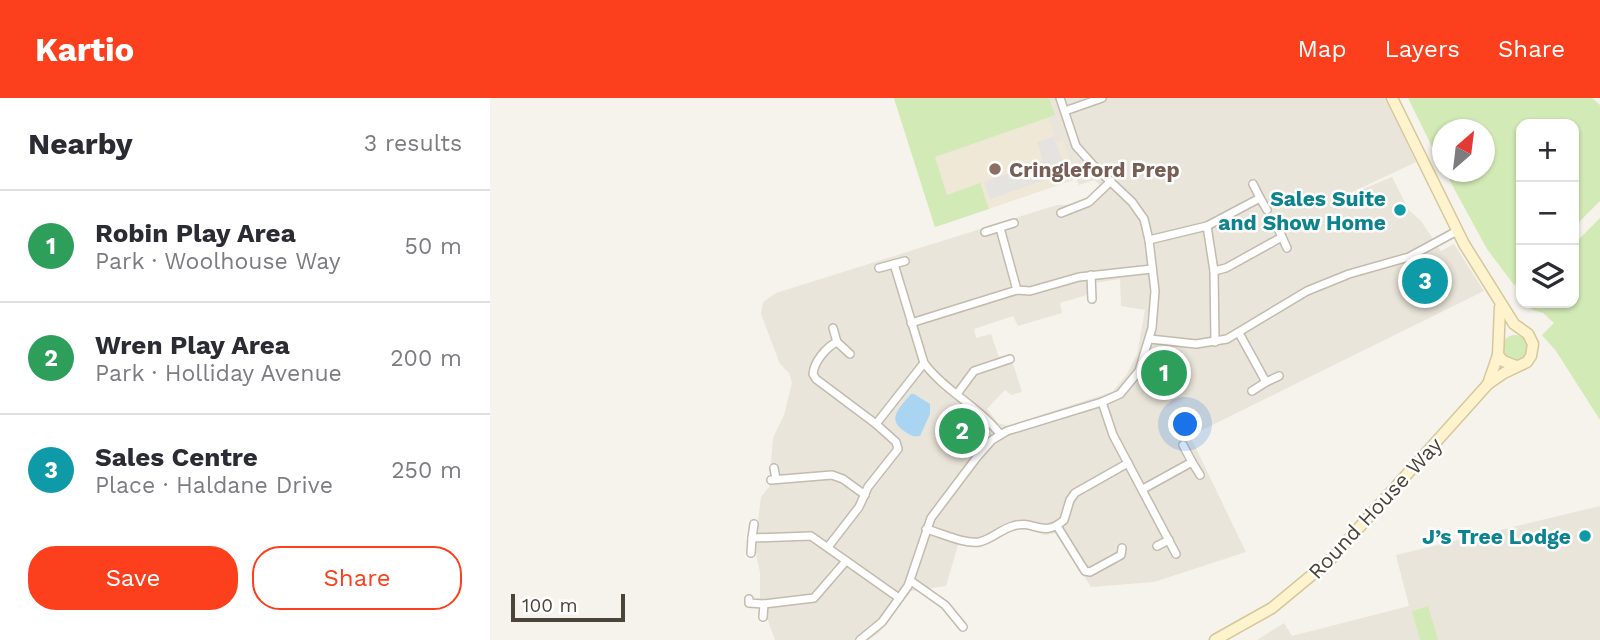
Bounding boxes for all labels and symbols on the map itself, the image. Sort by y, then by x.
north arrow [1432,119,1495,182]
place label: Cringleford Prep [1009,157,1180,182]
marker: Cringleford Prep [987,161,1003,177]
place label: Sales Suite and Show Home [1218,186,1386,235]
marker: Sales Suite and Show Home [1392,202,1408,218]
pin: 3 [1402,255,1448,307]
pin: 1 [1141,347,1187,399]
pin: 2 [939,405,985,457]
your location [1168,407,1202,441]
street label: Round House Way [1303,432,1447,584]
place label: J’s Tree Lodge [1422,524,1571,549]
marker: J’s Tree Lodge [1577,528,1593,544]
scale bar [511,591,625,623]

